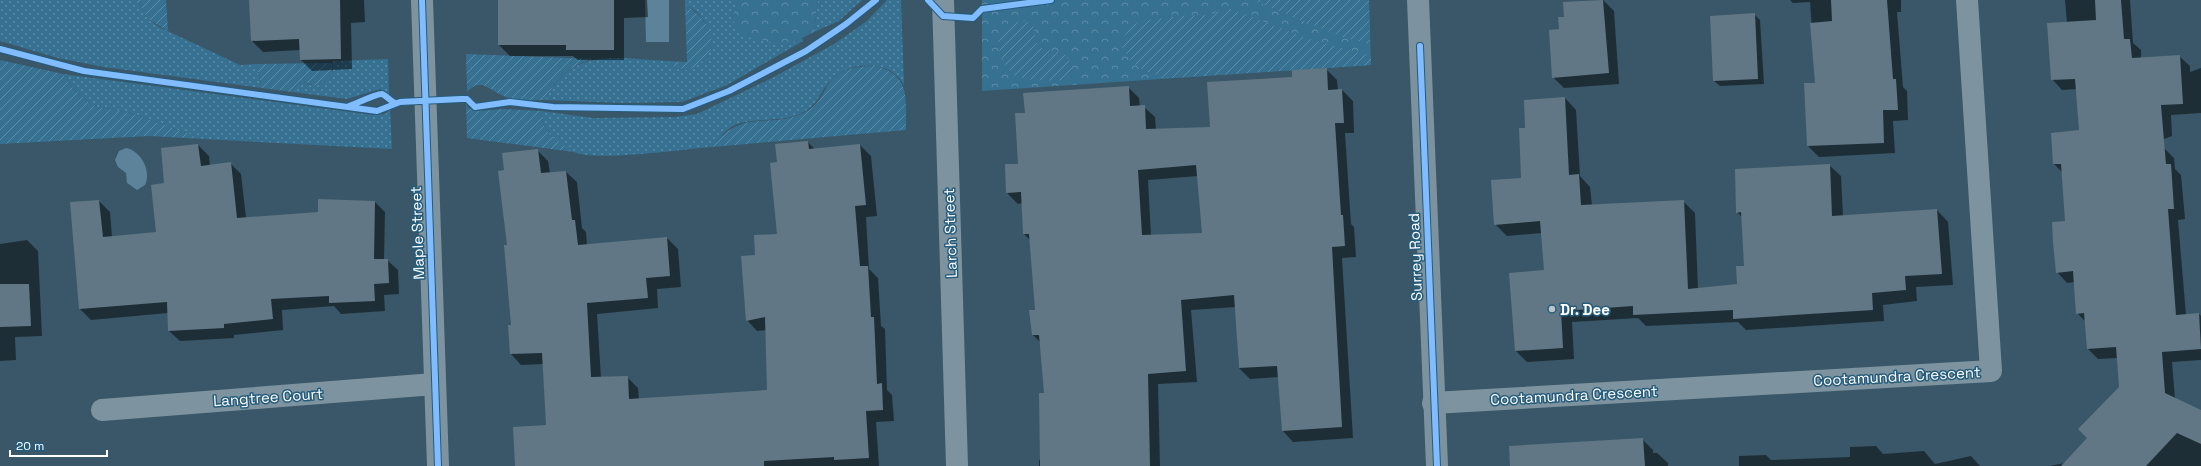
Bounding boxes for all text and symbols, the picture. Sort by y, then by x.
street label: Maple Street [406,186,428,280]
street label: Larch Street [939,188,961,278]
street label: Surrey Road [1404,213,1426,301]
place label: Dr. Dee [1560,300,1610,319]
marker: Dr. Dee [1547,304,1557,314]
street label: Cootamundra Crescent [1813,362,1981,390]
street label: Cootamundra Crescent [1490,381,1658,409]
street label: Langtree Court [212,384,324,410]
scale bar [10,432,107,458]
text: 20 m [16,438,44,454]

